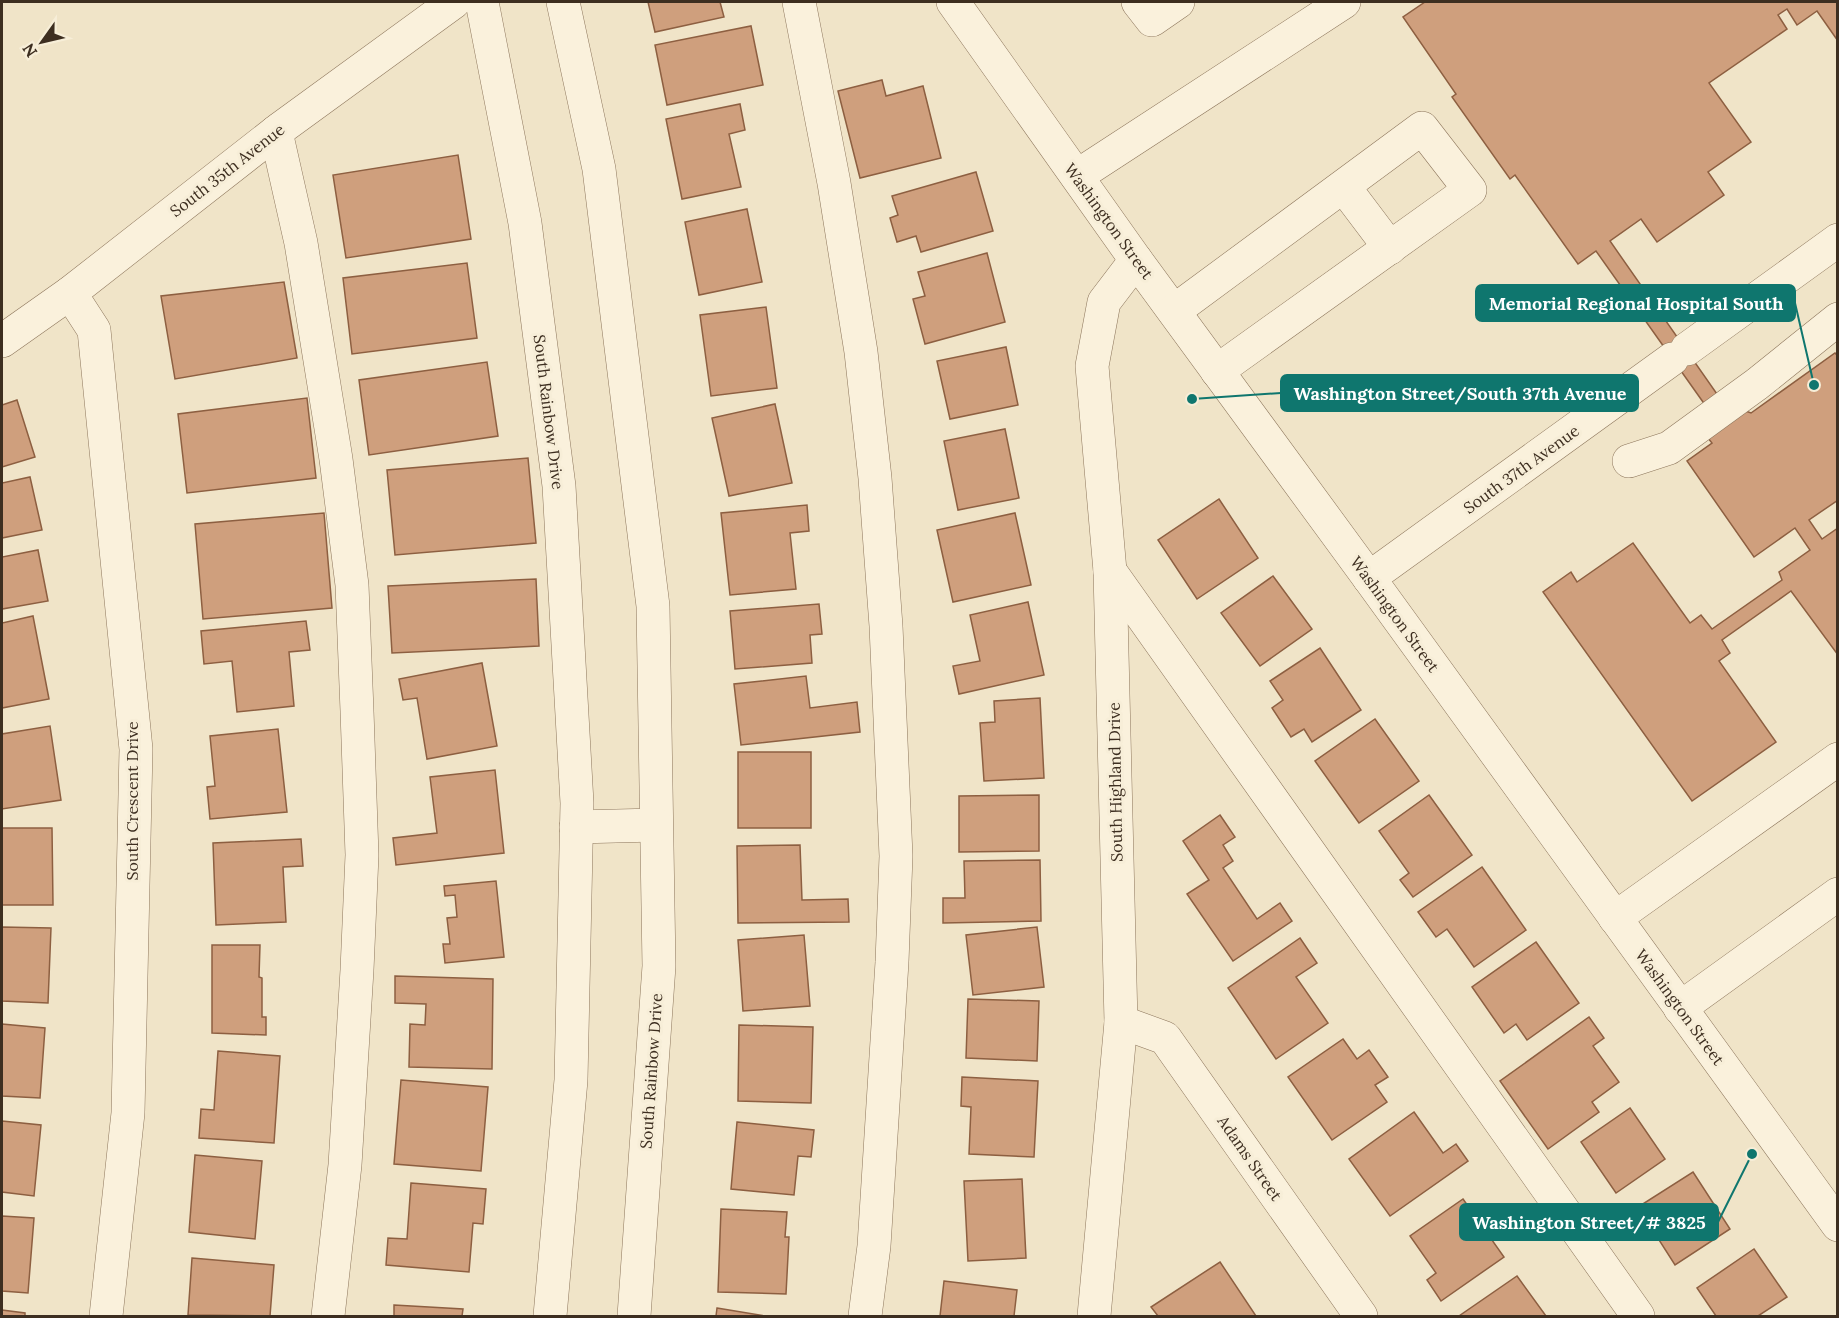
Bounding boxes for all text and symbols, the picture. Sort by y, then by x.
north arrow [12,12,72,72]
text: N [18,40,41,61]
street label: South 35th Avenue [166,119,289,221]
street label: Washington Street [1060,159,1158,284]
callout: Memorial Regional Hospital South [1476,285,1795,321]
text: Memorial Regional Hospital South [1489,292,1783,315]
street label: South Rainbow Drive [530,333,568,491]
callout: Washington Street/South 37th Avenue [1281,375,1638,411]
text: Washington Street/South 37th Avenue [1293,382,1627,405]
street label: South 37th Avenue [1459,420,1583,518]
street label: Washington Street [1346,552,1444,677]
street label: South Highland Drive [1104,702,1126,862]
street label: South Crescent Drive [122,721,142,881]
street label: Washington Street [1631,945,1729,1070]
street label: South Rainbow Drive [636,992,666,1150]
street label: Adams Street [1213,1111,1287,1205]
callout: Washington Street/# 3825 [1460,1204,1718,1240]
text: Washington Street/# 3825 [1472,1211,1706,1234]

